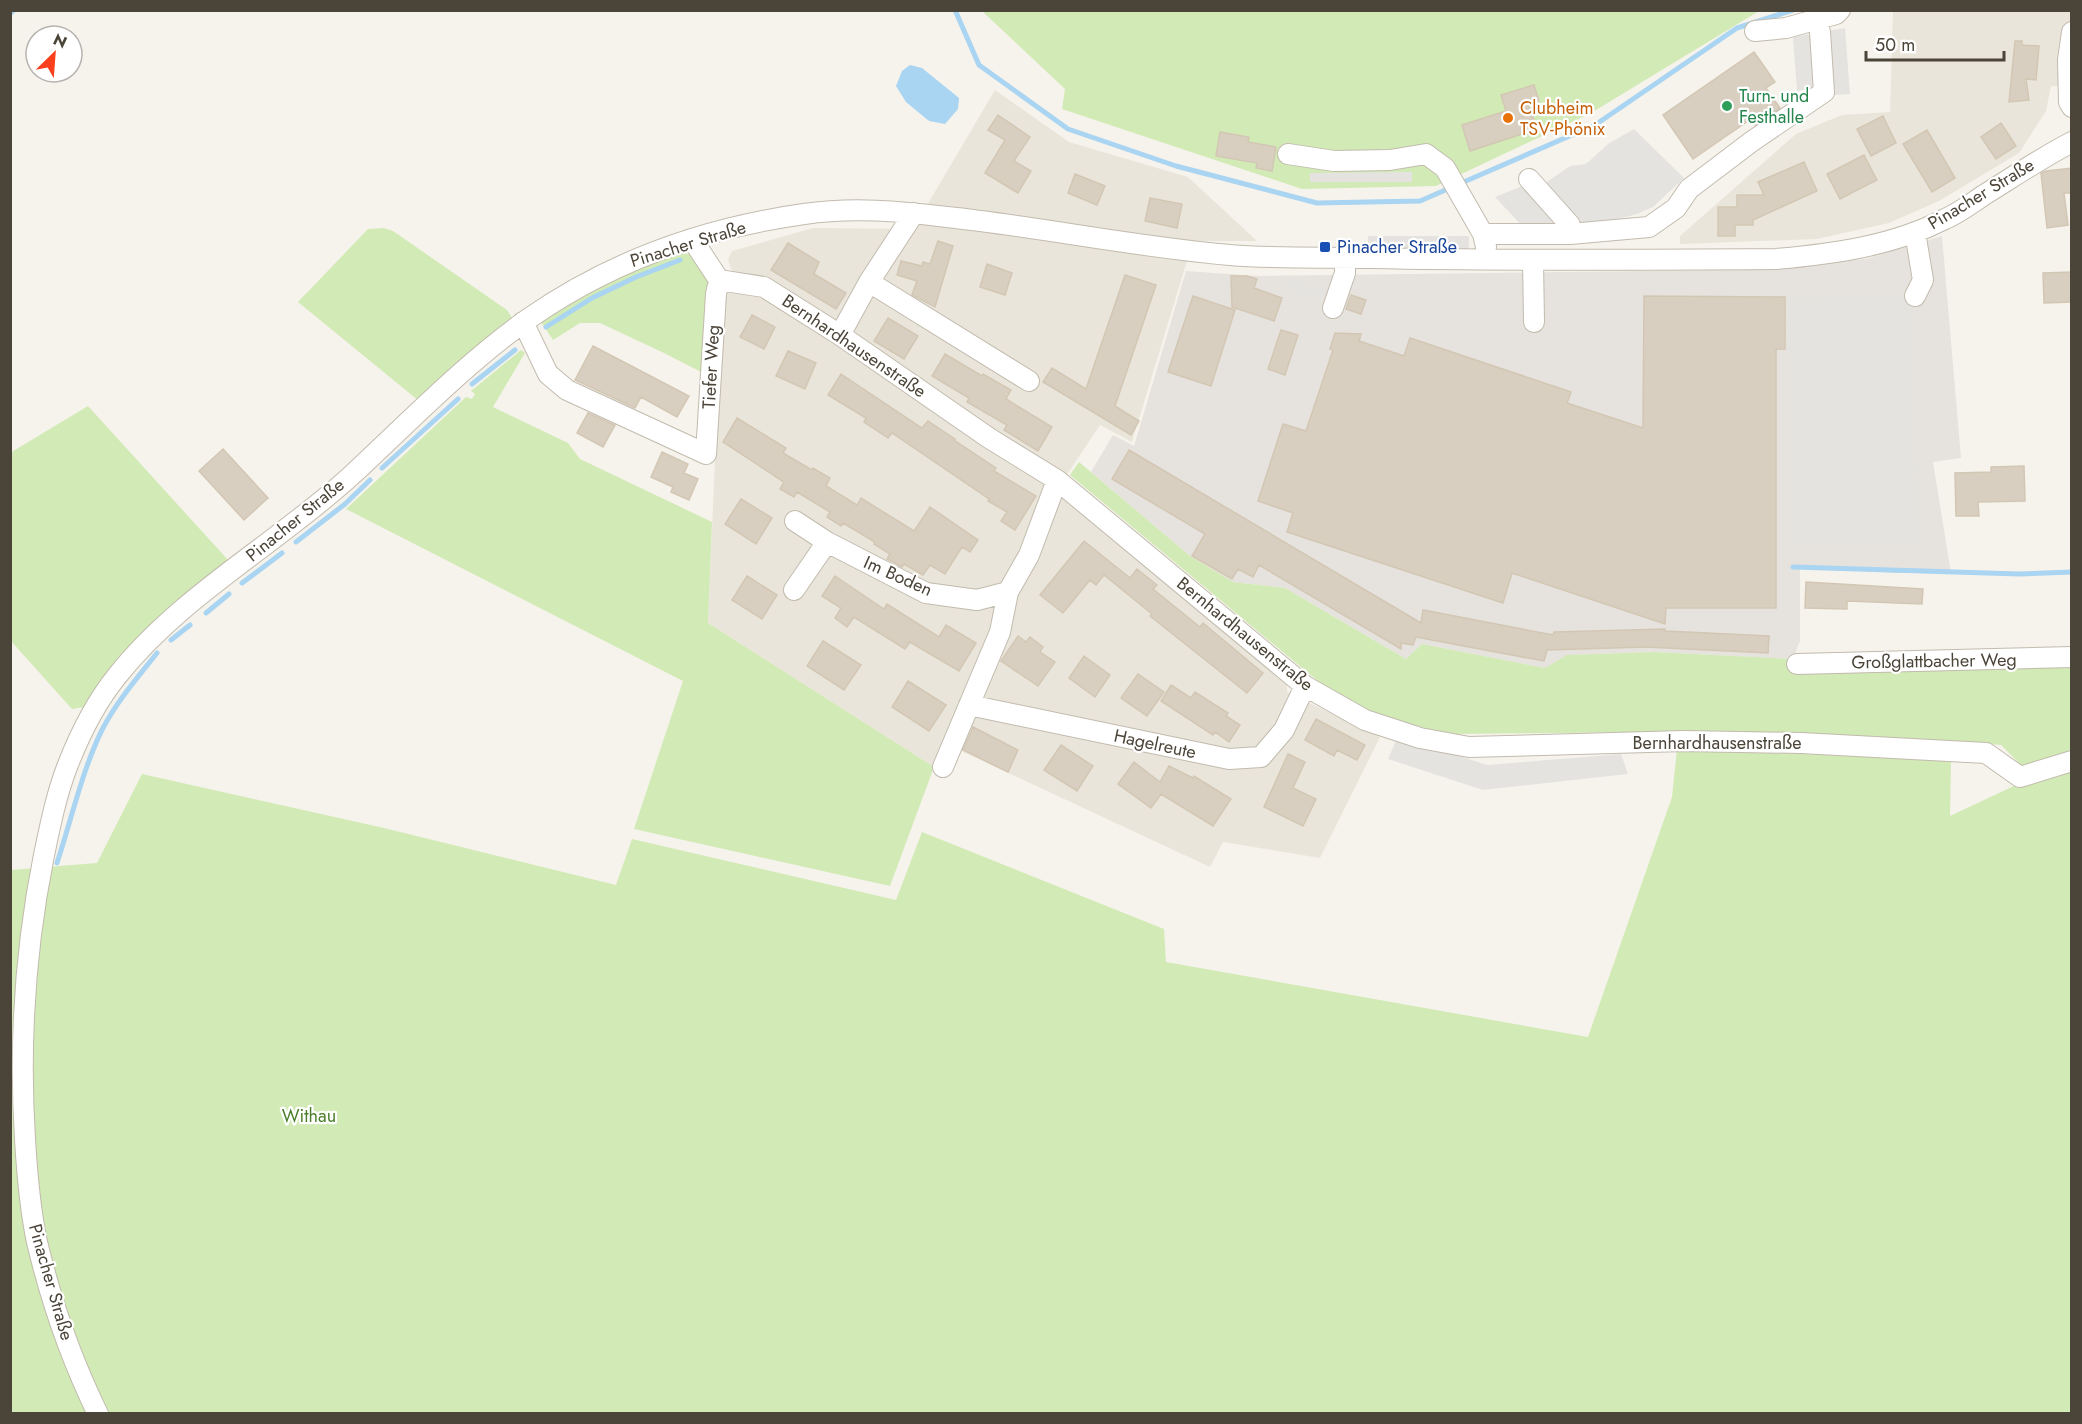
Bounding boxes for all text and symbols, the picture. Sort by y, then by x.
north arrow [24,24,84,84]
scale bar [1866,24,2004,62]
text: N [50,28,71,54]
text: 50 m [1875,32,1915,58]
place label: Turn- und Festhalle [1739,83,1809,130]
place label: Clubheim TSV-Phönix [1520,95,1605,142]
marker: Turn- und Festhalle [1720,99,1734,113]
marker: Clubheim TSV-Phönix [1501,111,1515,125]
street label: Pinacher Straße [1923,152,2039,236]
street label: Pinacher Straße [627,214,749,274]
place label: Pinacher Straße [1337,234,1457,260]
marker: Pinacher Straße [1318,240,1332,254]
street label: Bernhardhausenstraße [777,288,931,404]
street label: Tiefer Weg [696,324,726,410]
street label: Pinacher Straße [240,472,350,568]
street label: Im Boden [860,549,936,603]
street label: Bernhardhausenstraße [1171,571,1319,697]
street label: Großglattbacher Weg [1851,647,2017,675]
street label: Hagelreute [1111,723,1199,765]
street label: Bernhardhausenstraße [1633,730,1801,756]
park label: Withau [282,1103,336,1129]
street label: Pinacher Straße [22,1221,80,1343]

